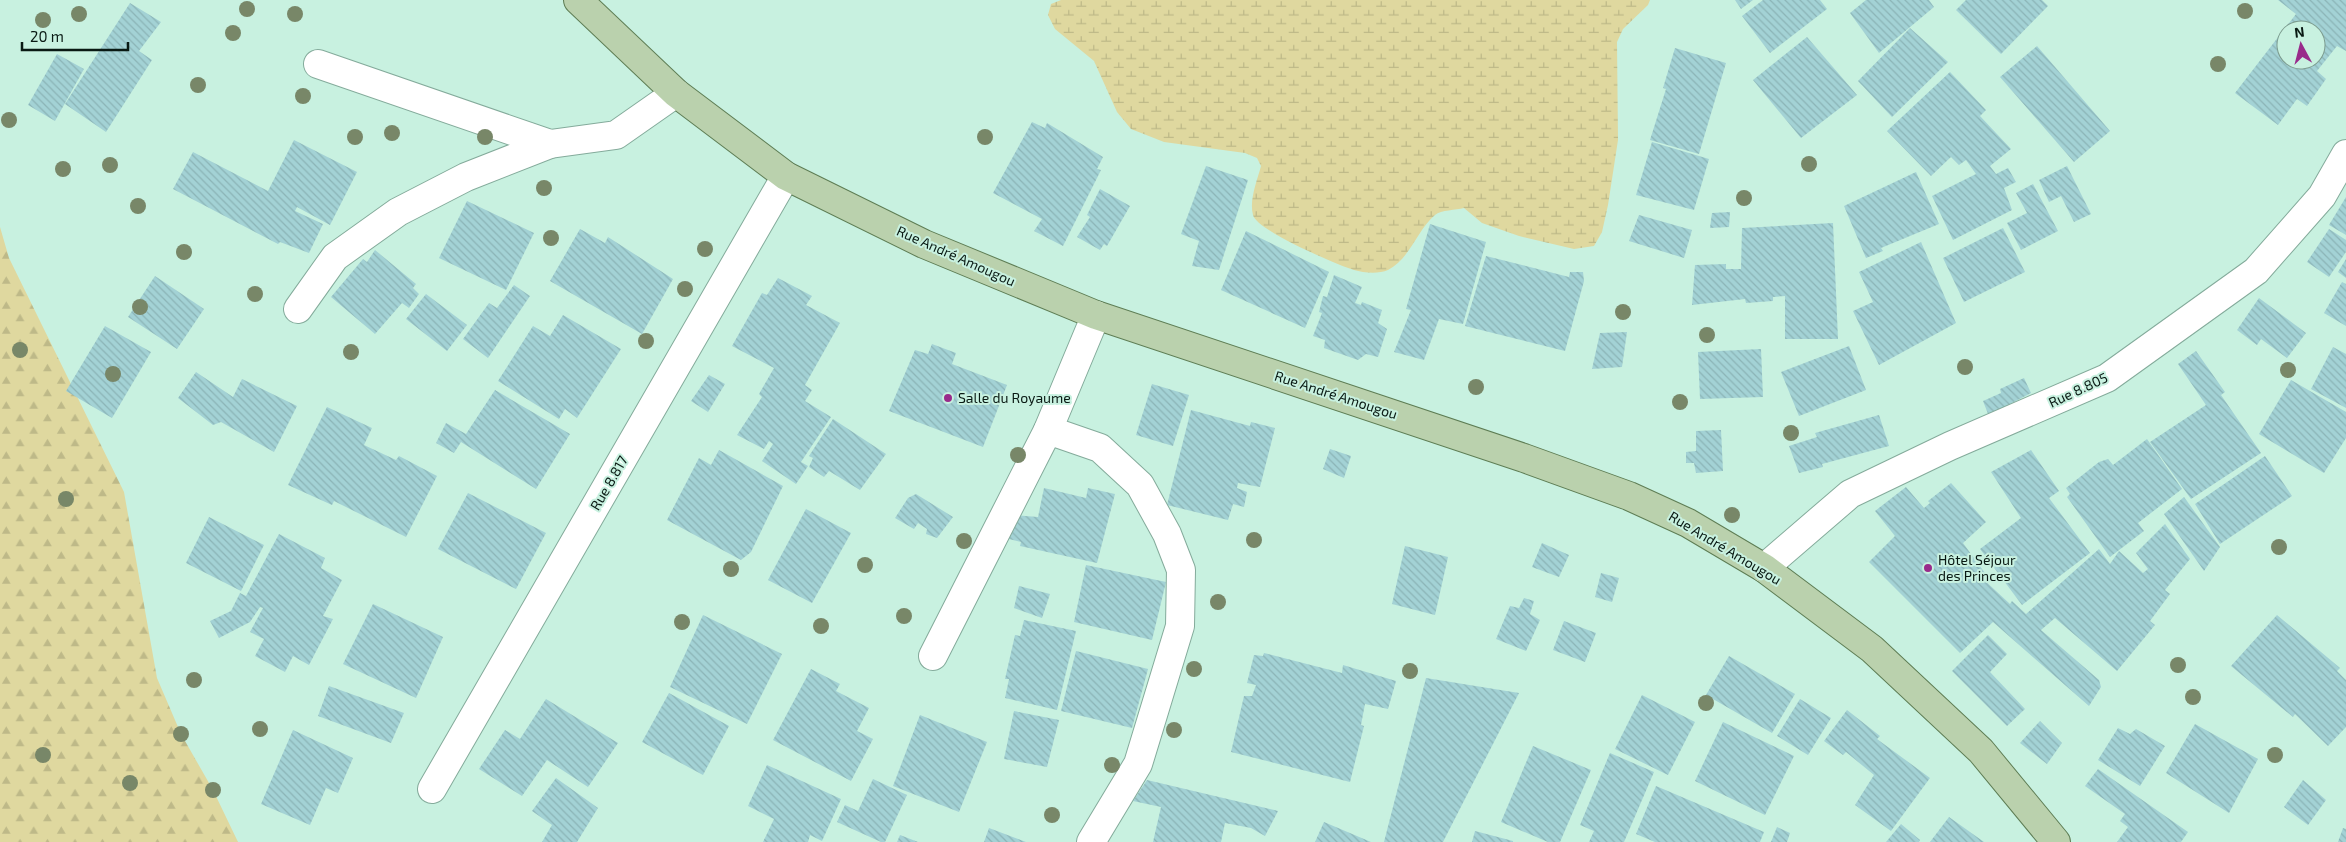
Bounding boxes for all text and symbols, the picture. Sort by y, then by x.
scale bar [22,20,129,52]
north arrow [2276,20,2326,70]
text: N [2293,23,2305,41]
text: 20 m [30,27,64,45]
street label: Rue André Amougou [894,222,1018,289]
street label: Rue André Amougou [1273,367,1400,422]
street label: Rue 8.805 [2045,368,2110,411]
place label: Salle du Royaume [958,389,1071,406]
marker: Salle du Royaume [942,392,954,404]
street label: Rue 8.817 [586,452,631,513]
street label: Rue André Amougou [1666,507,1785,588]
place label: Hôtel Séjour des Princes [1938,551,2016,584]
marker: Hôtel Séjour des Princes [1922,562,1934,574]

